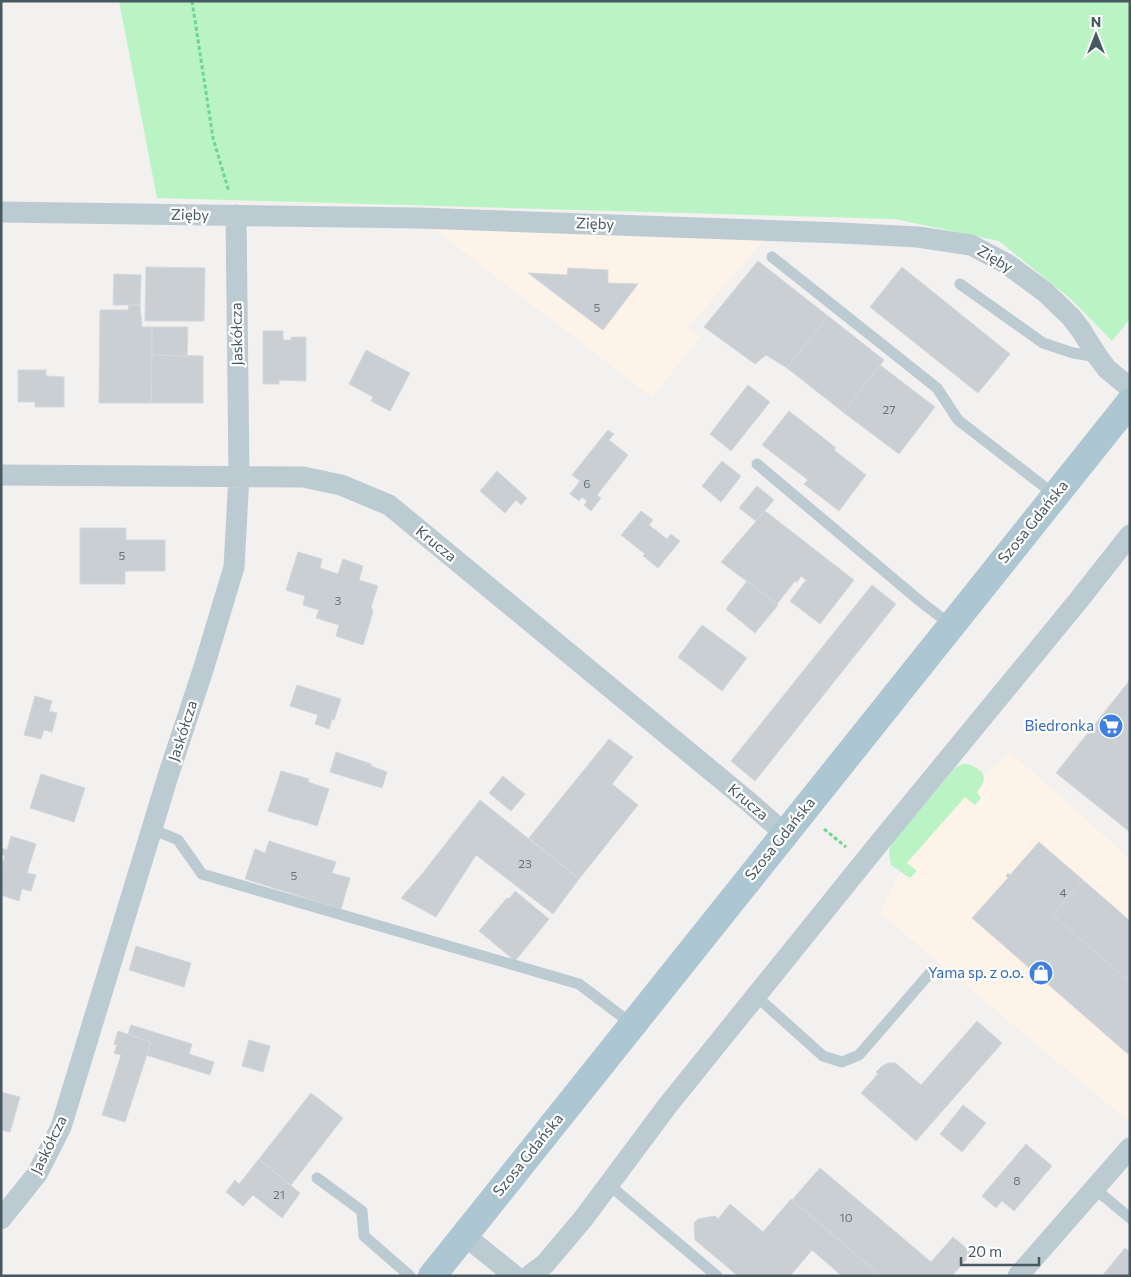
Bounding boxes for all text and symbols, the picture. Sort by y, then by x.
north arrow [1071,10,1121,60]
text: N [1091,13,1101,30]
street label: Zięby [171,205,210,223]
street label: Zięby [576,213,615,233]
street label: Zięby [974,241,1017,276]
house number: 5 [594,300,601,314]
street label: Jaskółcza [226,302,246,366]
house number: 27 [883,402,895,416]
house number: 6 [583,476,591,490]
street label: Szosa Gdańska [993,476,1071,566]
street label: Krucza [413,521,461,565]
house number: 5 [119,548,126,562]
house number: 3 [335,593,342,607]
street label: Jaskółcza [164,698,200,763]
supermarket icon: Biedronka [1098,713,1124,739]
place label: Biedronka [1025,716,1094,734]
street label: Krucza [725,779,772,823]
street label: Szosa Gdańska [740,793,818,883]
house number: 23 [518,856,532,870]
house number: 5 [291,868,298,882]
house number: 4 [1059,885,1067,899]
shop icon: Yama sp. z o.o. [1028,960,1054,986]
place label: Yama sp. z o.o. [928,963,1024,981]
street label: Szosa Gdańska [488,1109,566,1199]
street label: Jaskółcza [26,1112,70,1177]
house number: 8 [1013,1173,1021,1187]
house number: 21 [273,1187,285,1201]
house number: 10 [840,1210,853,1224]
scale bar [961,1234,1038,1266]
text: 20 m [968,1242,1002,1260]

